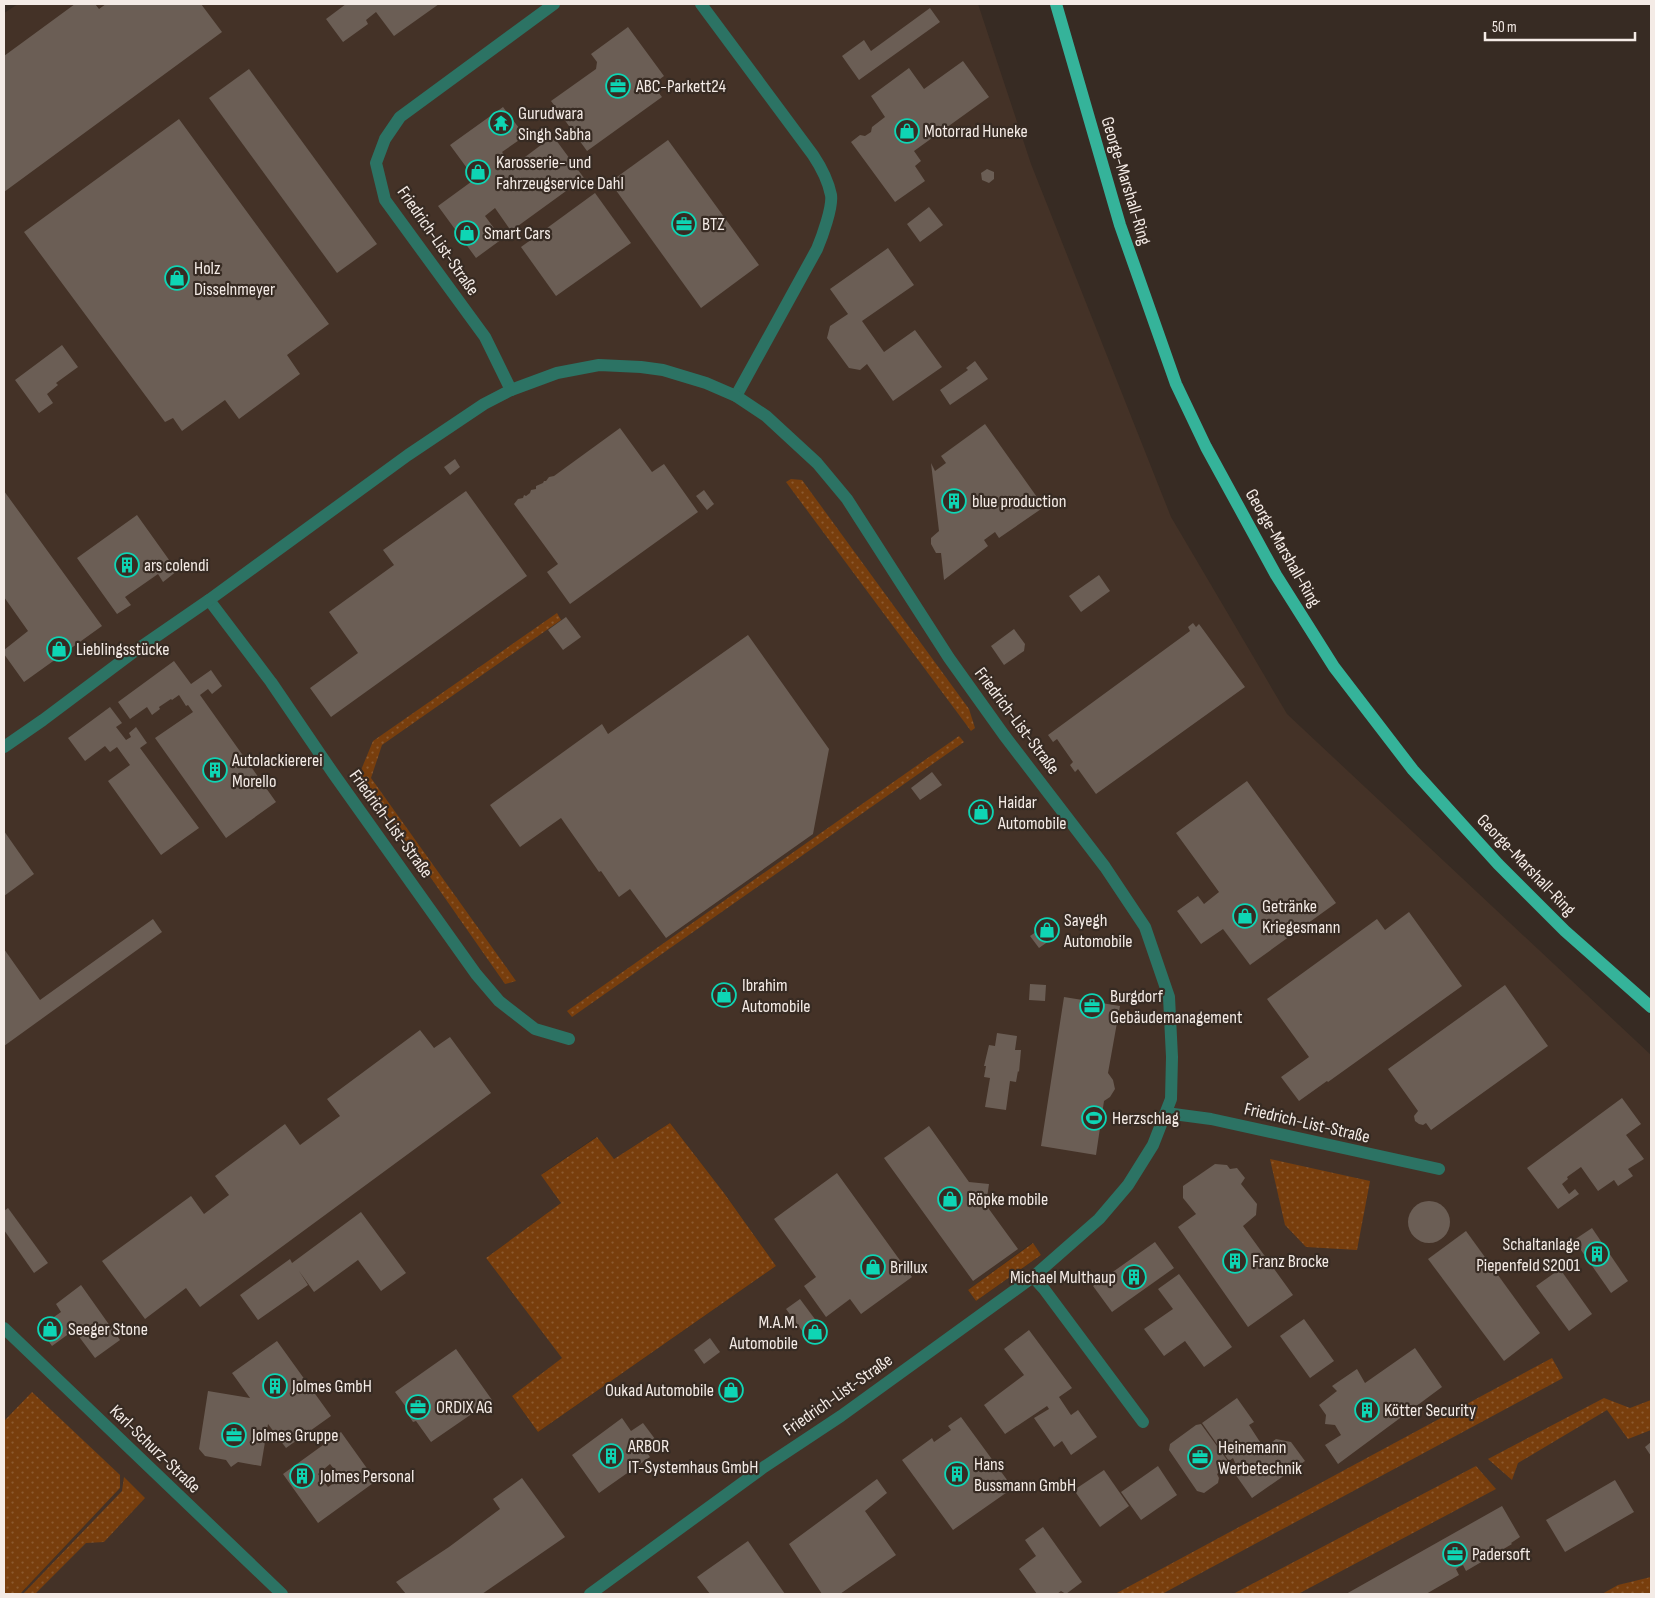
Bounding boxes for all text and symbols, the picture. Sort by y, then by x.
scale bar [1485,10,1635,42]
text: 50 m [1492,18,1517,37]
office icon: ABC-Parkett24 [605,73,631,99]
place label: ABC-Parkett24 [635,76,726,97]
place label: Gurudwara Singh Sabha [518,103,591,145]
temple icon: Gurudwara Singh Sabha [488,110,514,136]
street label: George-Marshall-Ring [1097,114,1155,248]
shop icon: Motorrad Huneke [894,118,920,144]
place label: Motorrad Huneke [924,121,1028,142]
place label: Karosserie- und Fahrzeugservice Dahl [496,152,624,194]
shop icon: Karosserie- und Fahrzeugservice Dahl [465,159,491,185]
street label: Friedrich-List-Straße [393,182,483,300]
office icon: BTZ [671,211,697,237]
place label: BTZ [702,214,725,235]
shop icon: Smart Cars [454,220,480,246]
place label: Smart Cars [484,223,551,244]
place label: Holz Disselnmeyer [194,258,275,300]
shop icon: Holz Disselnmeyer [164,265,190,291]
street label: George-Marshall-Ring [1241,485,1325,611]
building icon: blue production [941,488,967,514]
place label: blue production [972,491,1066,512]
building icon: ars colendi [114,552,140,578]
place label: ars colendi [144,555,209,576]
shop icon: Lieblingsstücke [46,636,72,662]
place label: Lieblingsstücke [76,639,169,660]
street label: Friedrich-List-Straße [970,663,1064,779]
place label: Autolackiererei Morello [231,750,323,792]
building icon: Autolackiererei Morello [202,757,228,783]
street label: Friedrich-List-Straße [345,766,437,882]
place label: Haidar Automobile [997,792,1066,834]
shop icon: Haidar Automobile [968,799,994,825]
street label: George-Marshall-Ring [1472,810,1580,920]
place label: Getränke Kriegesmann [1262,896,1341,938]
shop icon: Getränke Kriegesmann [1232,903,1258,929]
place label: Sayegh Automobile [1063,910,1132,952]
shop icon: Sayegh Automobile [1034,917,1060,943]
place label: Ibrahim Automobile [741,975,810,1017]
shop icon: Ibrahim Automobile [711,982,737,1008]
place label: Burgdorf Gebäudemanagement [1110,986,1243,1028]
office icon: Burgdorf Gebäudemanagement [1079,993,1105,1019]
street label: Friedrich-List-Straße [1242,1098,1372,1148]
sports icon: Herzschlag [1081,1105,1107,1131]
place label: Herzschlag [1112,1108,1179,1129]
shop icon: Röpke mobile [937,1186,963,1212]
place label: Röpke mobile [968,1189,1048,1210]
place label: Schaltanlage Piepenfeld S2001 [1476,1234,1581,1276]
building icon: Schaltanlage Piepenfeld S2001 [1584,1241,1610,1267]
building icon: Franz Brocke [1222,1248,1248,1274]
place label: Franz Brocke [1252,1251,1329,1272]
shop icon: Brillux [860,1254,886,1280]
place label: Brillux [890,1257,928,1278]
building icon: Michael Multhaup [1121,1264,1147,1290]
place label: Michael Multhaup [1010,1267,1116,1288]
place label: M.A.M. Automobile [729,1312,798,1354]
shop icon: Seeger Stone [37,1316,63,1342]
place label: Seeger Stone [68,1319,148,1340]
shop icon: M.A.M. Automobile [802,1319,828,1345]
street label: Friedrich-List-Straße [779,1350,897,1440]
building icon: Jolmes GmbH [262,1373,288,1399]
place label: Jolmes GmbH [291,1376,372,1397]
shop icon: Oukad Automobile [718,1377,744,1403]
place label: Oukad Automobile [605,1380,714,1401]
office icon: ORDIX AG [405,1394,431,1420]
place label: ORDIX AG [436,1397,493,1418]
building icon: Kötter Security [1354,1397,1380,1423]
street label: Karl-Schurz-Straße [105,1400,205,1498]
place label: Kötter Security [1384,1400,1476,1421]
office icon: Jolmes Gruppe [221,1422,247,1448]
place label: Jolmes Gruppe [251,1425,338,1446]
place label: ARBOR IT-Systemhaus GmbH [627,1436,758,1478]
place label: Heinemann Werbetechnik [1218,1437,1302,1479]
building icon: ARBOR IT-Systemhaus GmbH [598,1443,624,1469]
office icon: Heinemann Werbetechnik [1187,1444,1213,1470]
place label: Hans Bussmann GmbH [974,1454,1076,1496]
building icon: Hans Bussmann GmbH [944,1461,970,1487]
building icon: Jolmes Personal [289,1463,315,1489]
place label: Jolmes Personal [319,1466,414,1487]
office icon: Padersoft [1442,1541,1468,1567]
place label: Padersoft [1472,1544,1531,1565]

